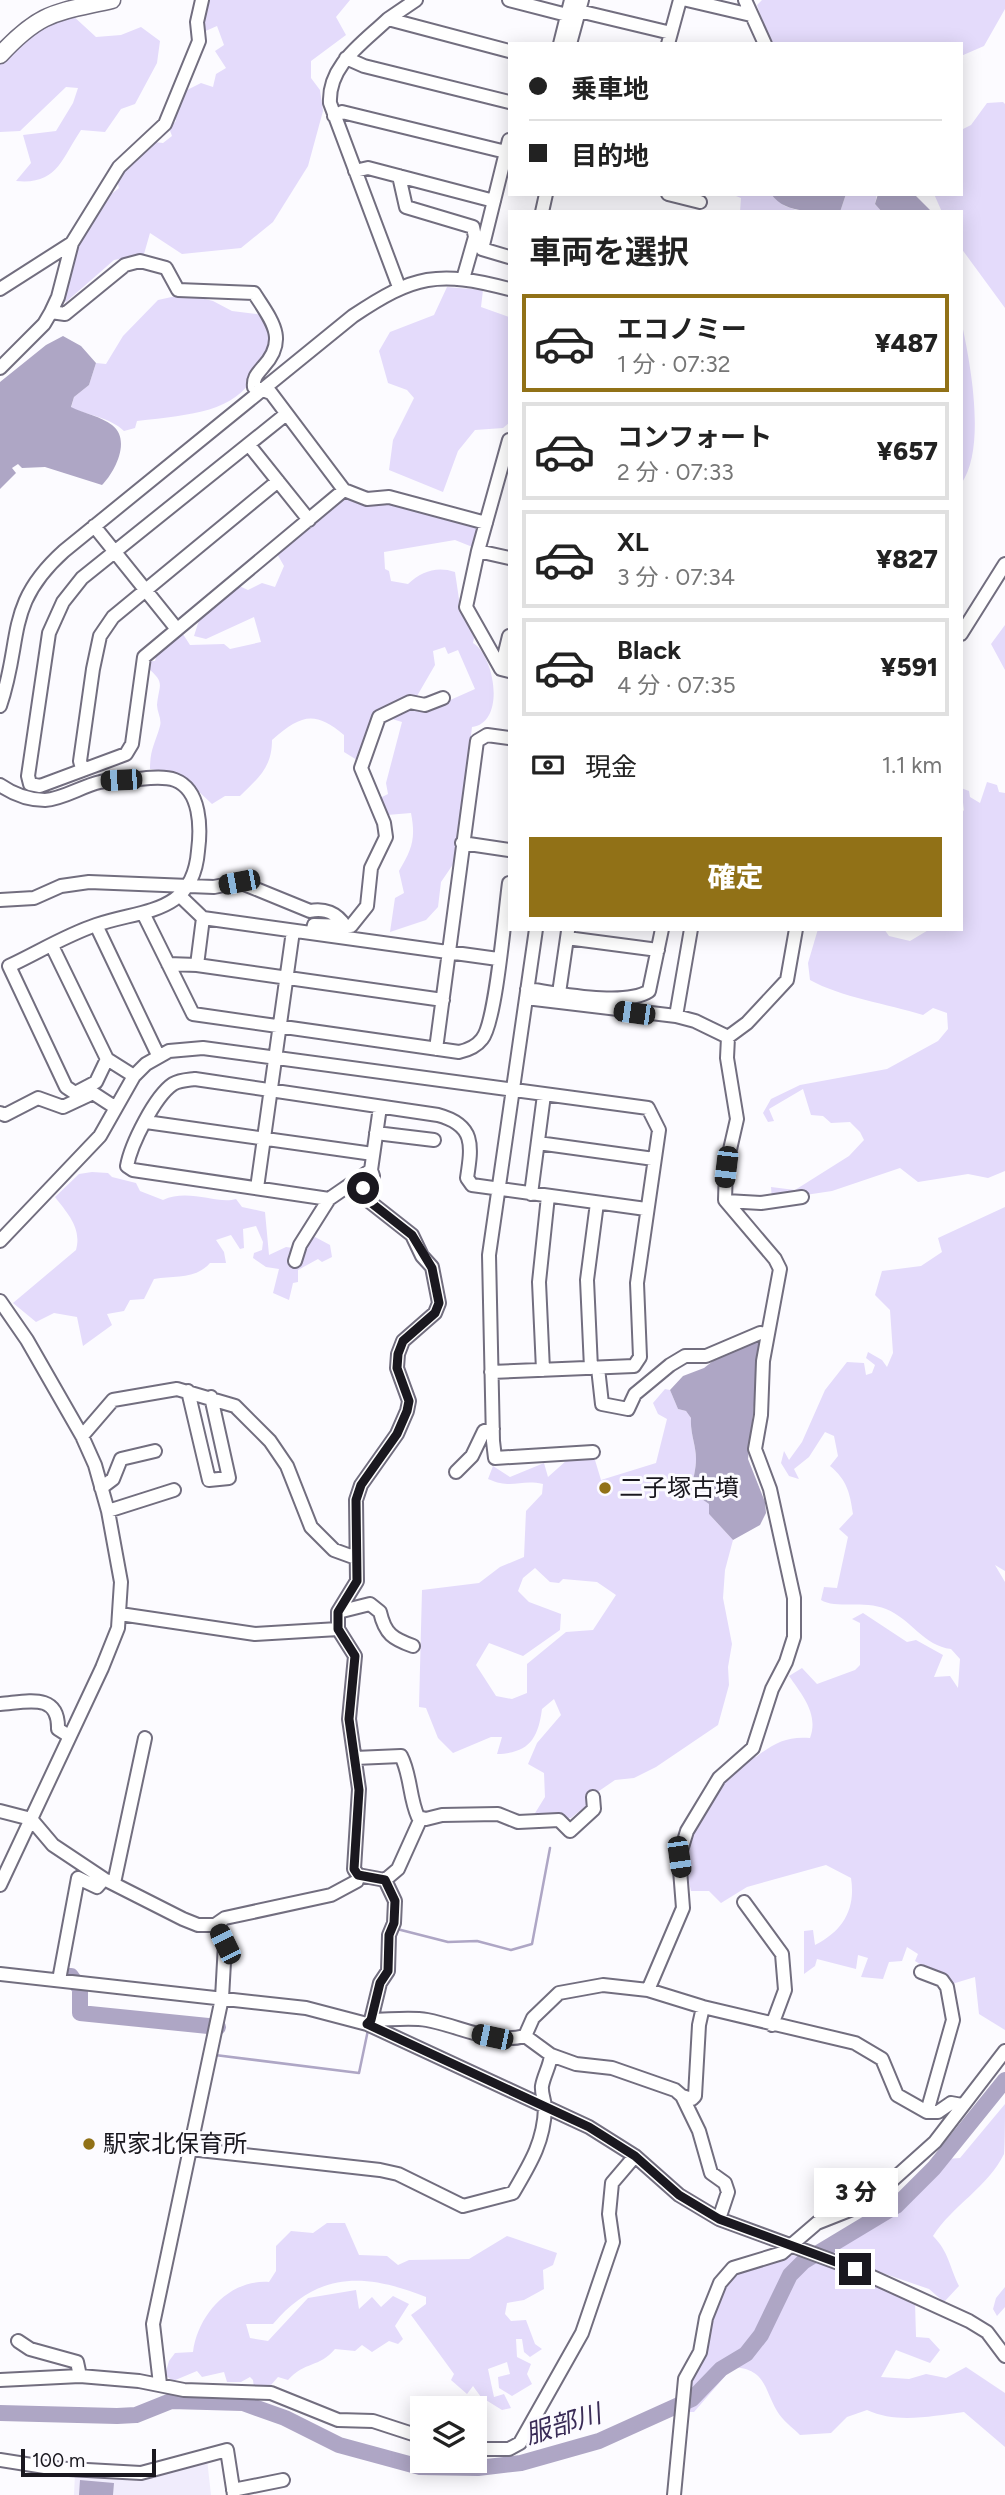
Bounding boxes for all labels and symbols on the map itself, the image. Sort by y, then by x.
car [100,768,143,792]
car [217,868,262,896]
car [612,1000,657,1026]
car [714,1145,739,1189]
route start [347,1172,379,1204]
place label: 二子塚古墳 [619,1473,739,1502]
marker: 二子塚古墳 [597,1480,613,1496]
car [666,1835,693,1879]
car [207,1921,244,1967]
car [470,2022,515,2052]
place label: 駅家北保育所 [103,2129,247,2158]
marker: 駅家北保育所 [81,2136,97,2152]
callout: 3 分 [813,2168,897,2216]
route end [839,2253,871,2285]
water label: 服部川 [521,2396,608,2451]
scale bar [21,2446,156,2478]

